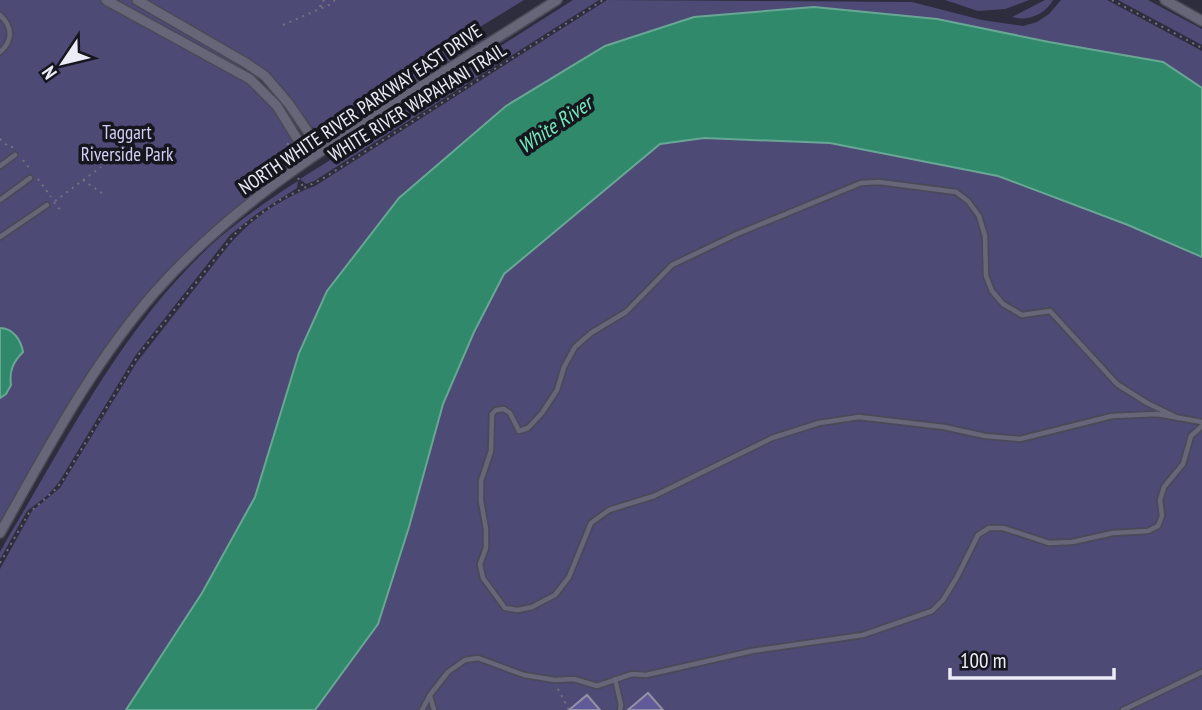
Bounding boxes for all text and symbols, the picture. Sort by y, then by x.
street label: NORTH WHITE RIVER PARKWAY EAST DRIVE [234,19,486,199]
north arrow [28,28,98,98]
street label: WHITE RIVER WAPAHANI TRAIL [324,37,510,167]
text: N [36,62,62,84]
water label: White River [512,88,600,159]
park label: Taggart Riverside Park [81,120,174,166]
scale bar [950,636,1114,680]
text: 100 m [960,647,1006,674]

